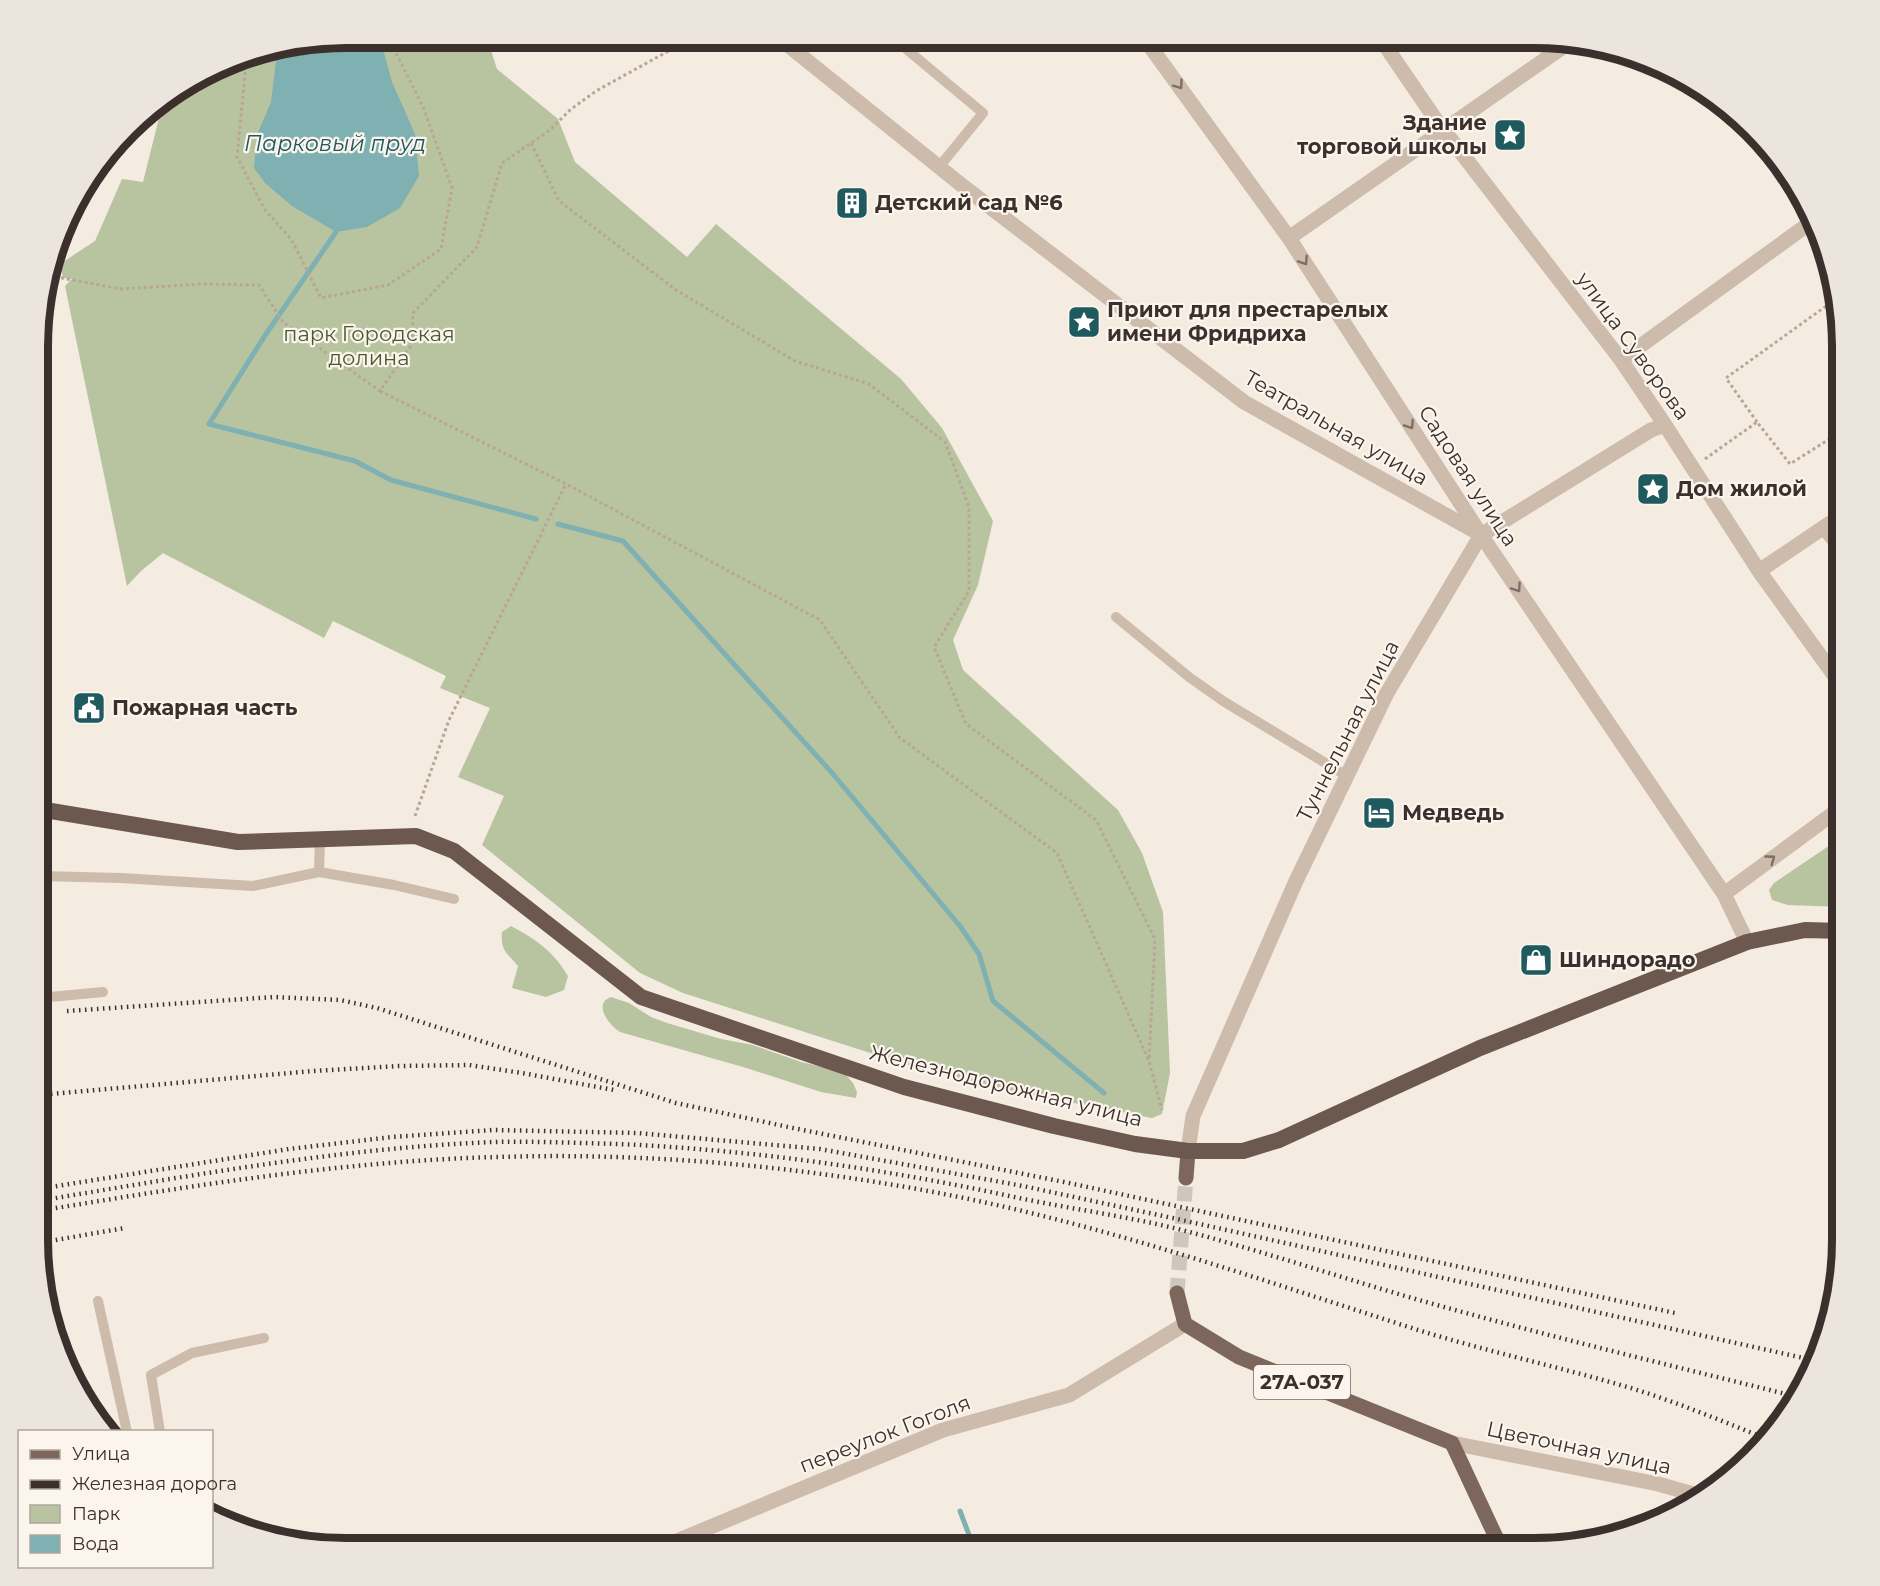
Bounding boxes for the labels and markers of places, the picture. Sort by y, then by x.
place label: Здание торговой школы [1297,110,1487,159]
place icon: Здание торговой школы [1492,117,1528,153]
building icon: Детский сад №6 [834,185,870,221]
place label: Детский сад №6 [875,190,1063,215]
place label: Приют для престарелых имени Фридриха [1107,297,1389,346]
place icon: Приют для престарелых имени Фридриха [1066,304,1102,340]
place icon: Дом жилой [1635,471,1671,507]
place label: Дом жилой [1676,476,1807,501]
public building icon: Пожарная часть [71,690,107,726]
place label: Пожарная часть [112,695,298,720]
hotel icon: Медведь [1361,795,1397,831]
place label: Медведь [1402,800,1505,825]
shop icon: Шиндорадо [1518,942,1554,978]
place label: Шиндорадо [1559,947,1696,972]

